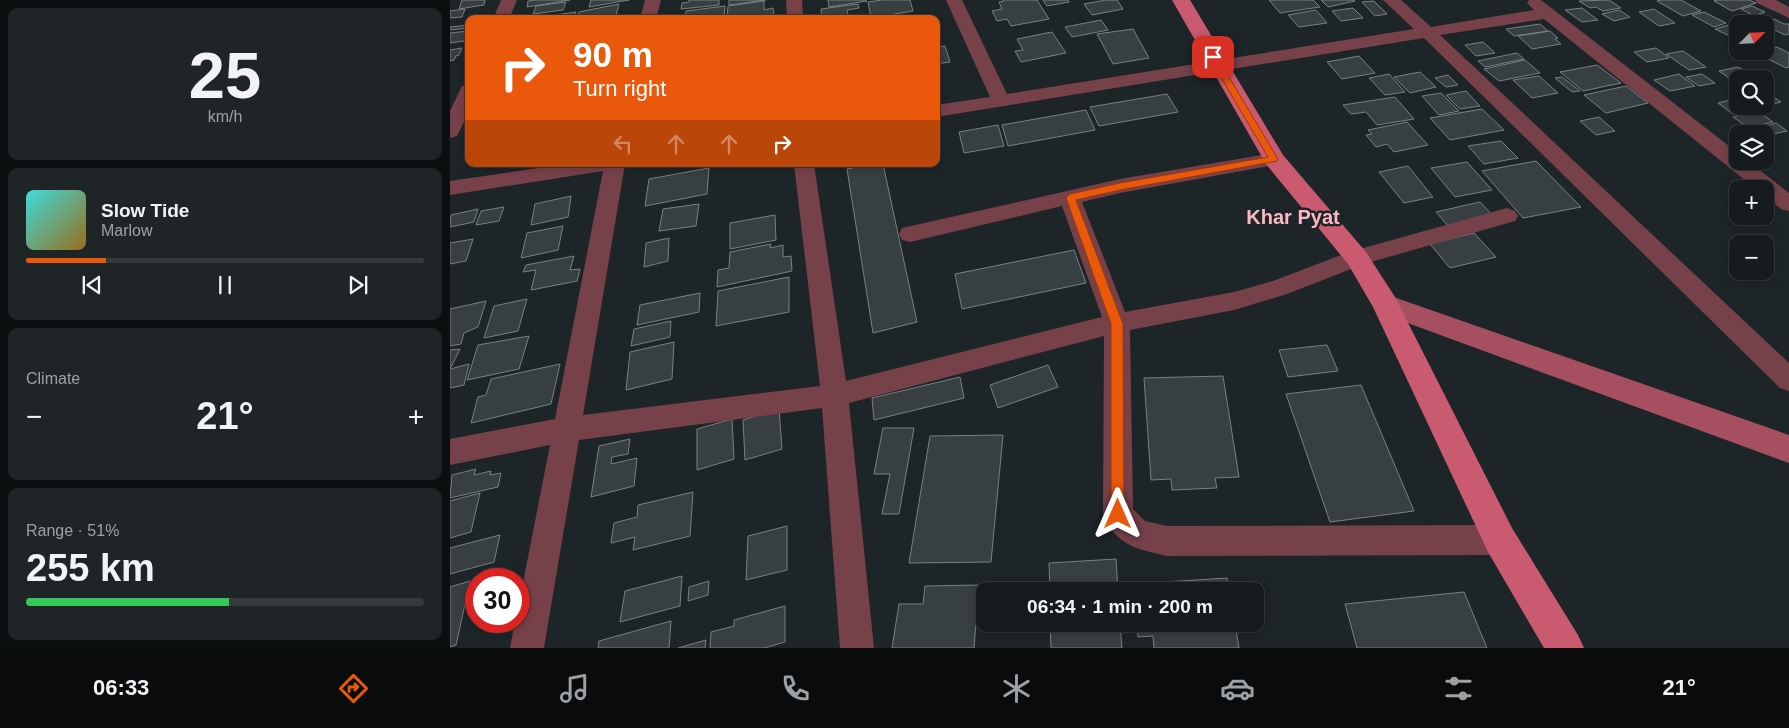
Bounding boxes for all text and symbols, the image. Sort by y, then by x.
north arrow [1729,15,1774,60]
map controls [1729,15,1774,280]
icon: right [490,35,555,100]
text: 90 m [573,35,653,74]
pin [1192,36,1234,78]
text: 25 [189,39,261,112]
icon: arrive [1199,43,1227,71]
button: search [1729,70,1774,115]
text: Turn right [573,76,666,101]
text: km/h [208,108,242,125]
button: layers [1729,125,1774,170]
icon: left [609,130,637,158]
icon: ahead [662,130,690,158]
icon: ahead [715,130,743,158]
icon: right [768,130,796,158]
button: + [1729,180,1774,225]
text: Slow Tide [101,200,189,221]
district label: Khar Pyat [1246,206,1340,228]
text: Marlow [101,222,153,239]
button: − [1729,235,1774,280]
icon: previous [78,271,106,299]
icon: pause [211,271,239,299]
icon: next [344,271,372,299]
text: Climate [26,370,80,387]
text: 21° [196,395,254,437]
text: − [26,401,42,432]
text: + [408,401,424,432]
position arrow [1091,487,1143,539]
text: Range · 51% [26,522,119,539]
text: 255 km [26,547,155,589]
speed limit sign: 30 [465,568,530,633]
text: 06:34 · 1 min · 200 m [1027,596,1213,617]
icon: directions [336,671,371,706]
icon: music [557,671,592,706]
icon: phone [778,671,813,706]
icon: climate [999,671,1034,706]
icon: car [1220,671,1255,706]
icon: filters [1441,671,1476,706]
text: 06:33 [93,675,149,700]
text: 21° [1663,675,1696,700]

